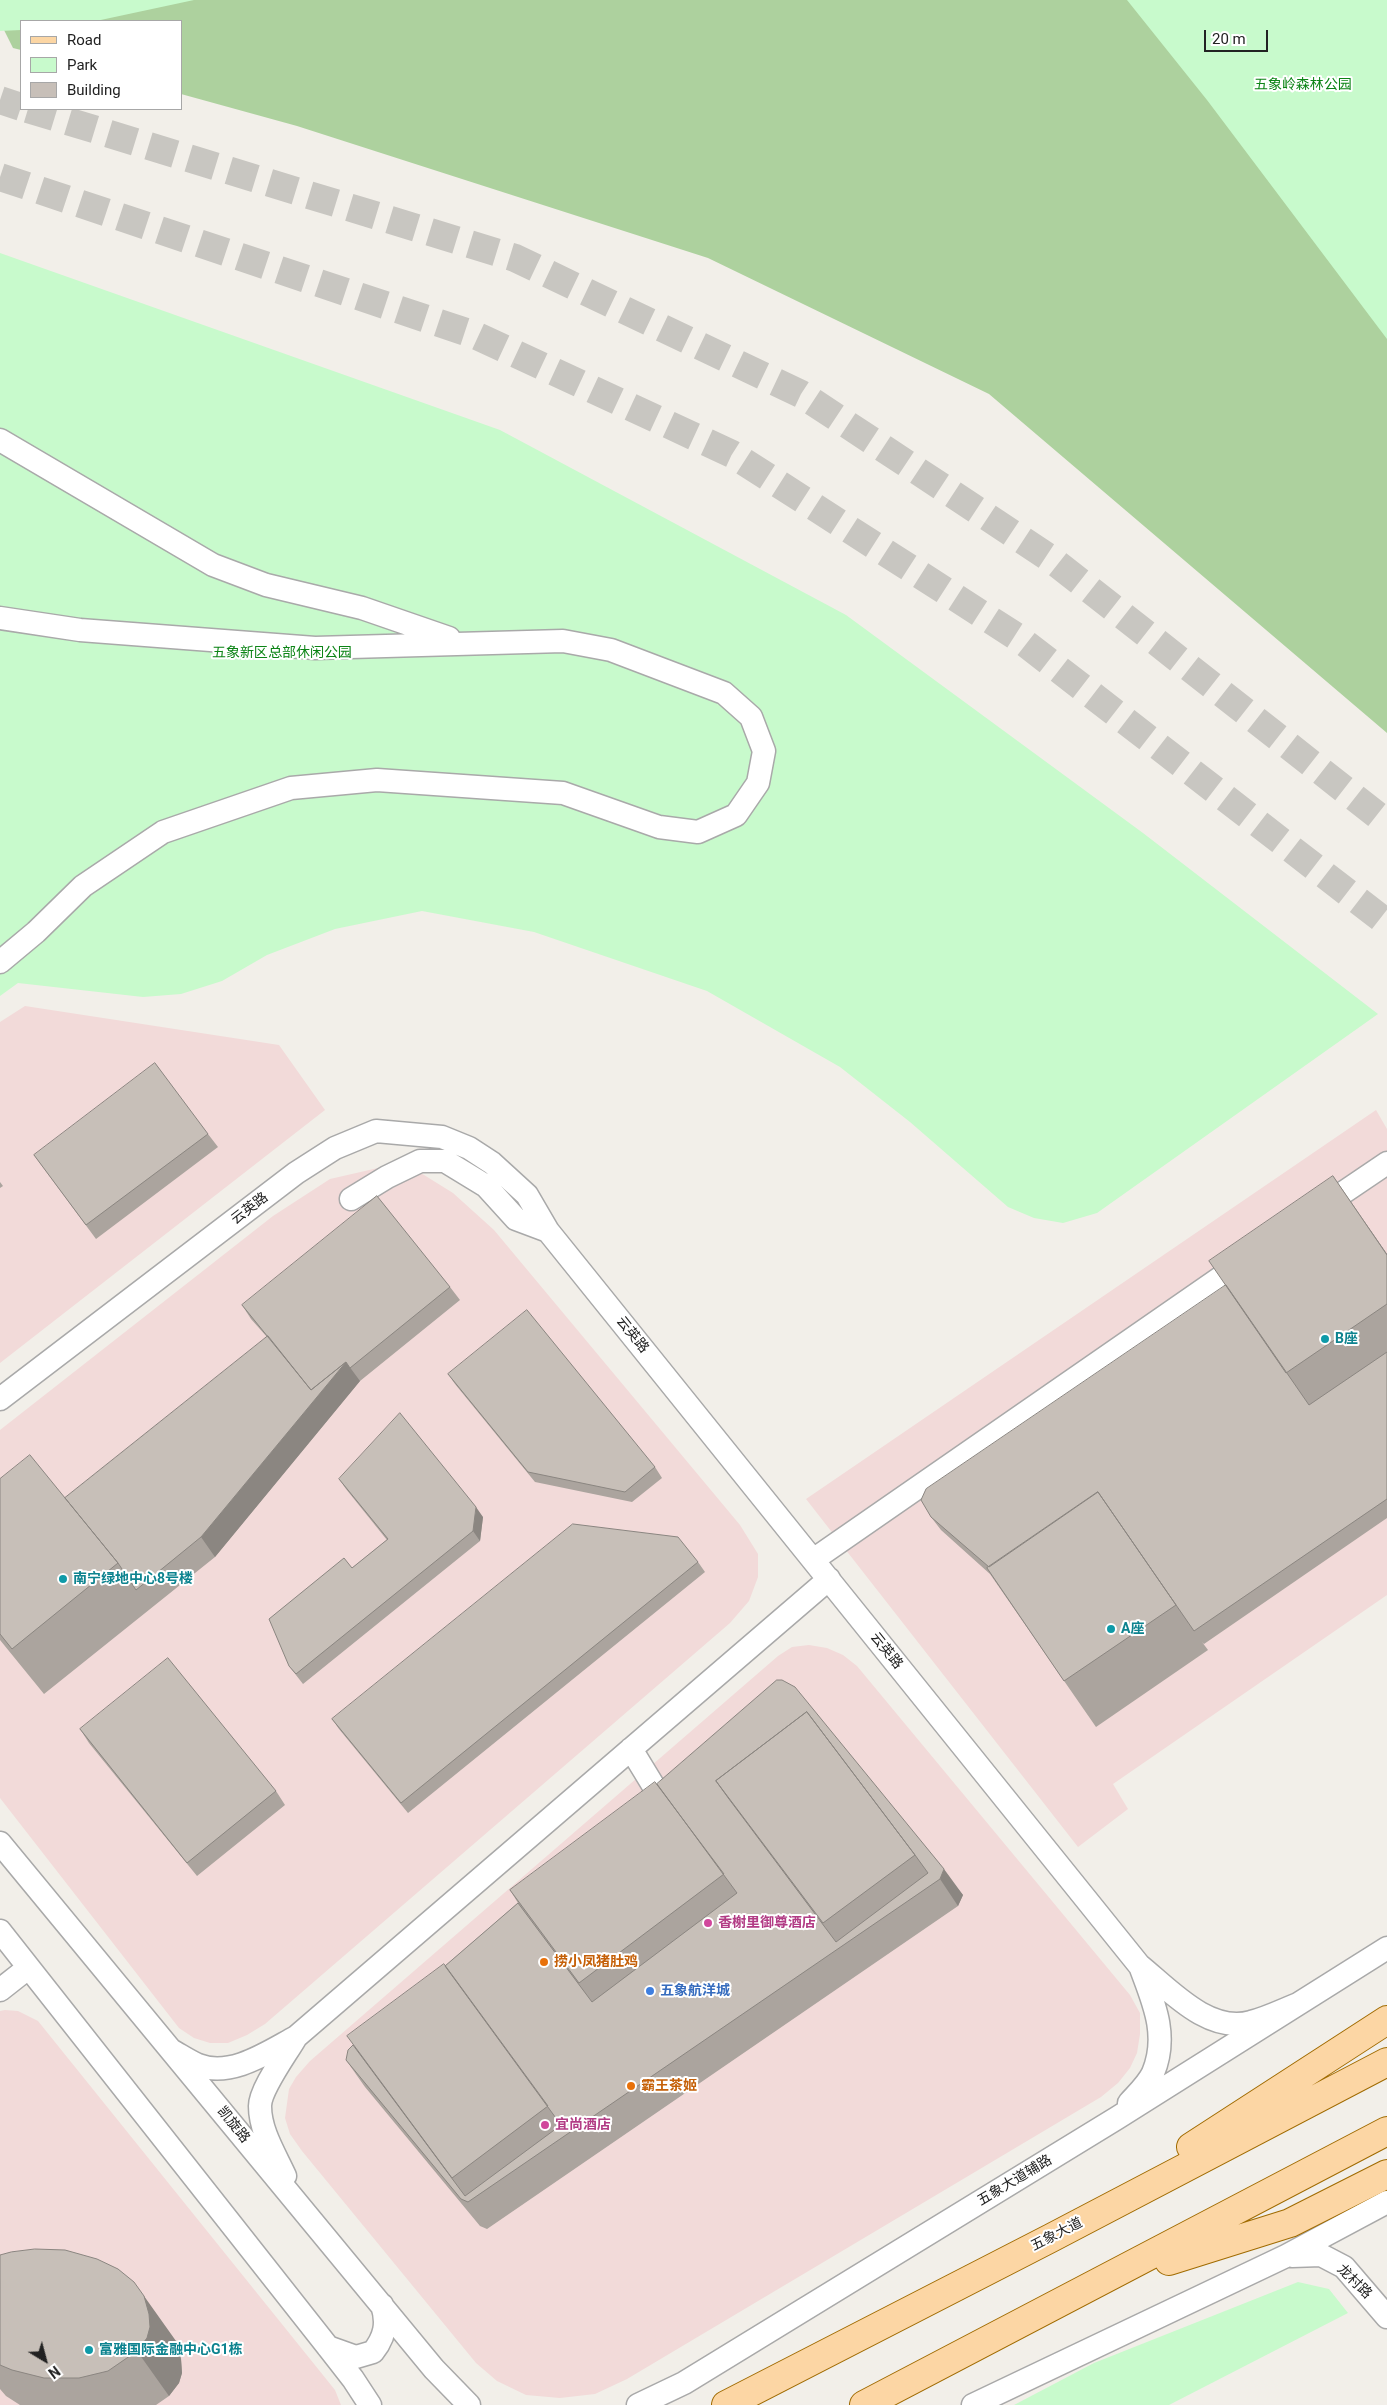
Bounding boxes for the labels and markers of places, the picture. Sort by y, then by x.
place label: B座 [1335,1331,1358,1347]
marker: B座 [1319,1333,1331,1345]
place label: 南宁绿地中心8号楼 [73,1571,193,1587]
marker: 南宁绿地中心8号楼 [57,1573,69,1585]
place label: A座 [1121,1621,1144,1637]
marker: A座 [1105,1623,1117,1635]
place label: 香榭里御尊酒店 [718,1915,816,1931]
marker: 香榭里御尊酒店 [702,1917,714,1929]
place label: 捞小凤猪肚鸡 [554,1954,638,1970]
marker: 捞小凤猪肚鸡 [538,1956,550,1968]
place label: 五象航洋城 [660,1983,730,1999]
marker: 五象航洋城 [644,1985,656,1997]
place label: 霸王茶姬 [641,2078,697,2094]
marker: 霸王茶姬 [625,2080,637,2092]
place label: 宜尚酒店 [555,2117,611,2133]
marker: 宜尚酒店 [539,2119,551,2131]
place label: 富雅国际金融中心G1栋 [99,2342,243,2358]
marker: 富雅国际金融中心G1栋 [83,2344,95,2356]

